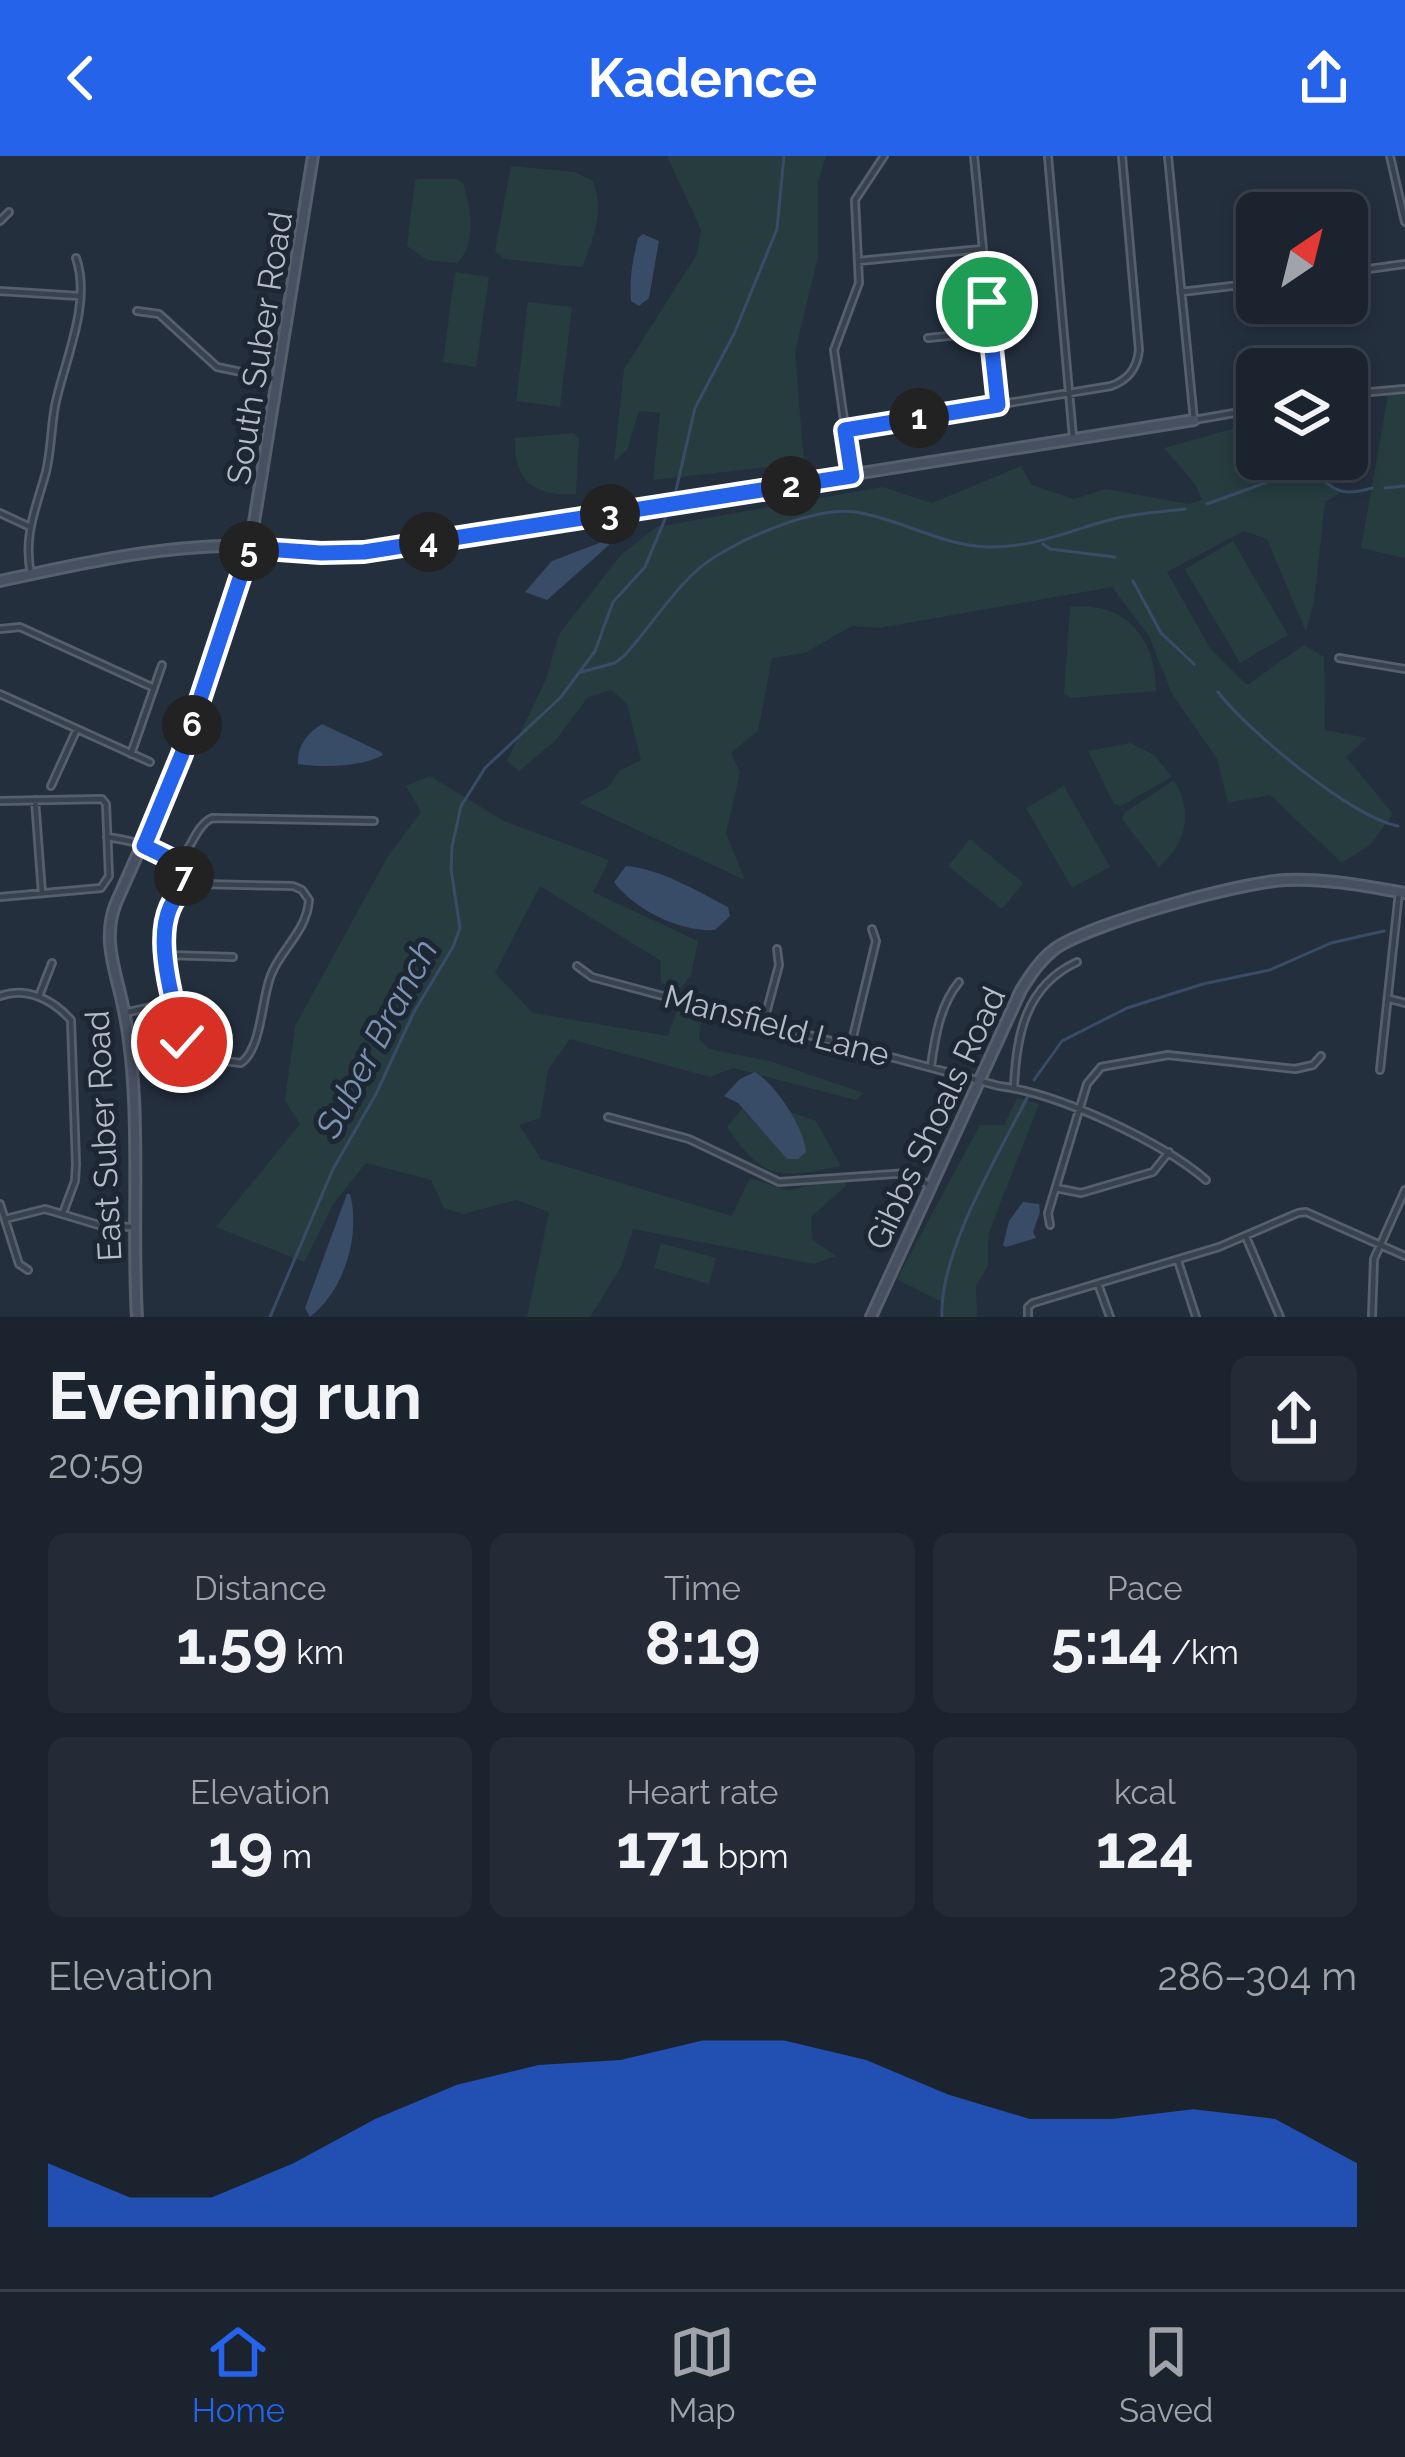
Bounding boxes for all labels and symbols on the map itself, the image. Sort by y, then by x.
north arrow [1236,192,1368,324]
street label: South Suber Road [219,209,300,487]
pin [936,251,1038,353]
pin: 1 [889,388,949,448]
pin: 2 [761,456,821,516]
pin: 3 [580,484,640,544]
pin: 4 [399,512,459,572]
pin: 5 [219,521,279,581]
pin: 6 [162,695,222,755]
pin: 7 [154,846,214,906]
water label: Suber Branch [306,932,446,1145]
street label: Mansfield Lane [660,977,894,1074]
street label: Gibbs Shoals Road [857,981,1013,1256]
pin [131,991,233,1093]
street label: East Suber Road [77,1010,130,1262]

